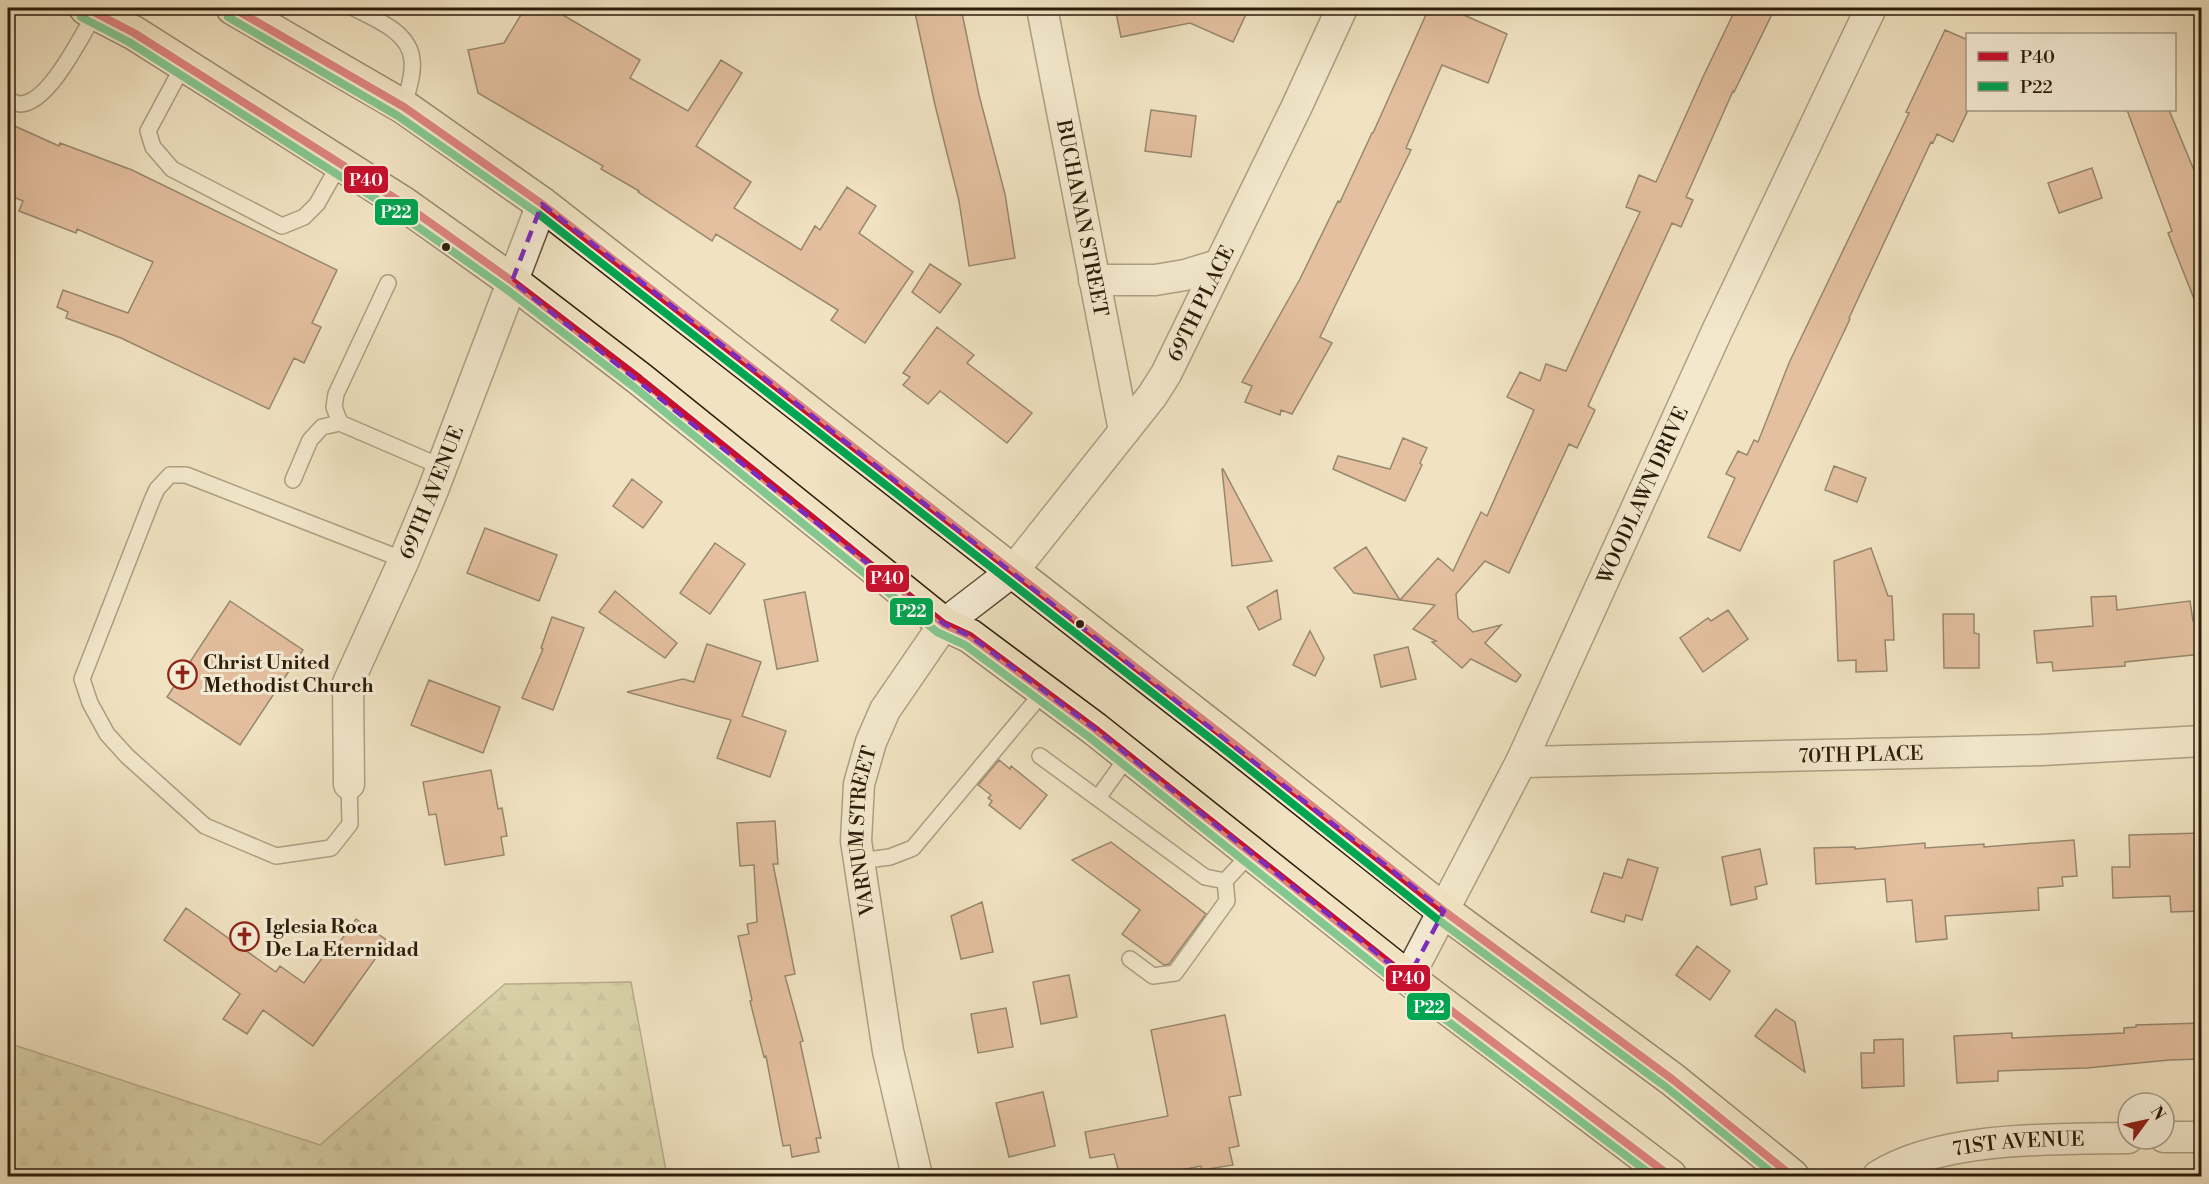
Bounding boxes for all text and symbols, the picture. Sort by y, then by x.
legend [1966,33,2176,111]
text: P40 [2020,46,2055,69]
text: P22 [2020,76,2053,99]
street label: BUCHANAN STREET [1050,117,1113,319]
line badge: P40 [343,165,389,194]
text: P40 [349,171,383,191]
line badge: P22 [374,198,419,226]
text: P22 [380,203,412,223]
unlabelled marker [440,241,452,253]
street label: 69TH PLACE [1163,242,1241,366]
street label: WOODLAWN DRIVE [1592,403,1695,589]
street label: 69TH AVENUE [395,423,470,563]
line badge: P40 [865,564,910,593]
text: P40 [870,569,904,589]
line badge: P22 [889,597,934,626]
text: P22 [895,602,927,622]
unlabelled marker [1074,618,1086,630]
place label: Christ United Methodist Church [203,651,374,699]
church icon: Christ United Methodist Church [166,658,198,690]
street label: 70TH PLACE [1798,742,1924,770]
street label: VARNUM STREET [845,743,883,918]
place label: Iglesia Roca De La Eternidad [265,915,419,963]
church icon: Iglesia Roca De La Eternidad [228,921,260,953]
line badge: P40 [1385,964,1431,992]
text: P40 [1391,969,1425,989]
line badge: P22 [1406,992,1451,1021]
text: P22 [1413,998,1445,1018]
north arrow [2116,1091,2176,1151]
text: N [2146,1103,2170,1124]
street label: 71ST AVENUE [1951,1127,2085,1163]

